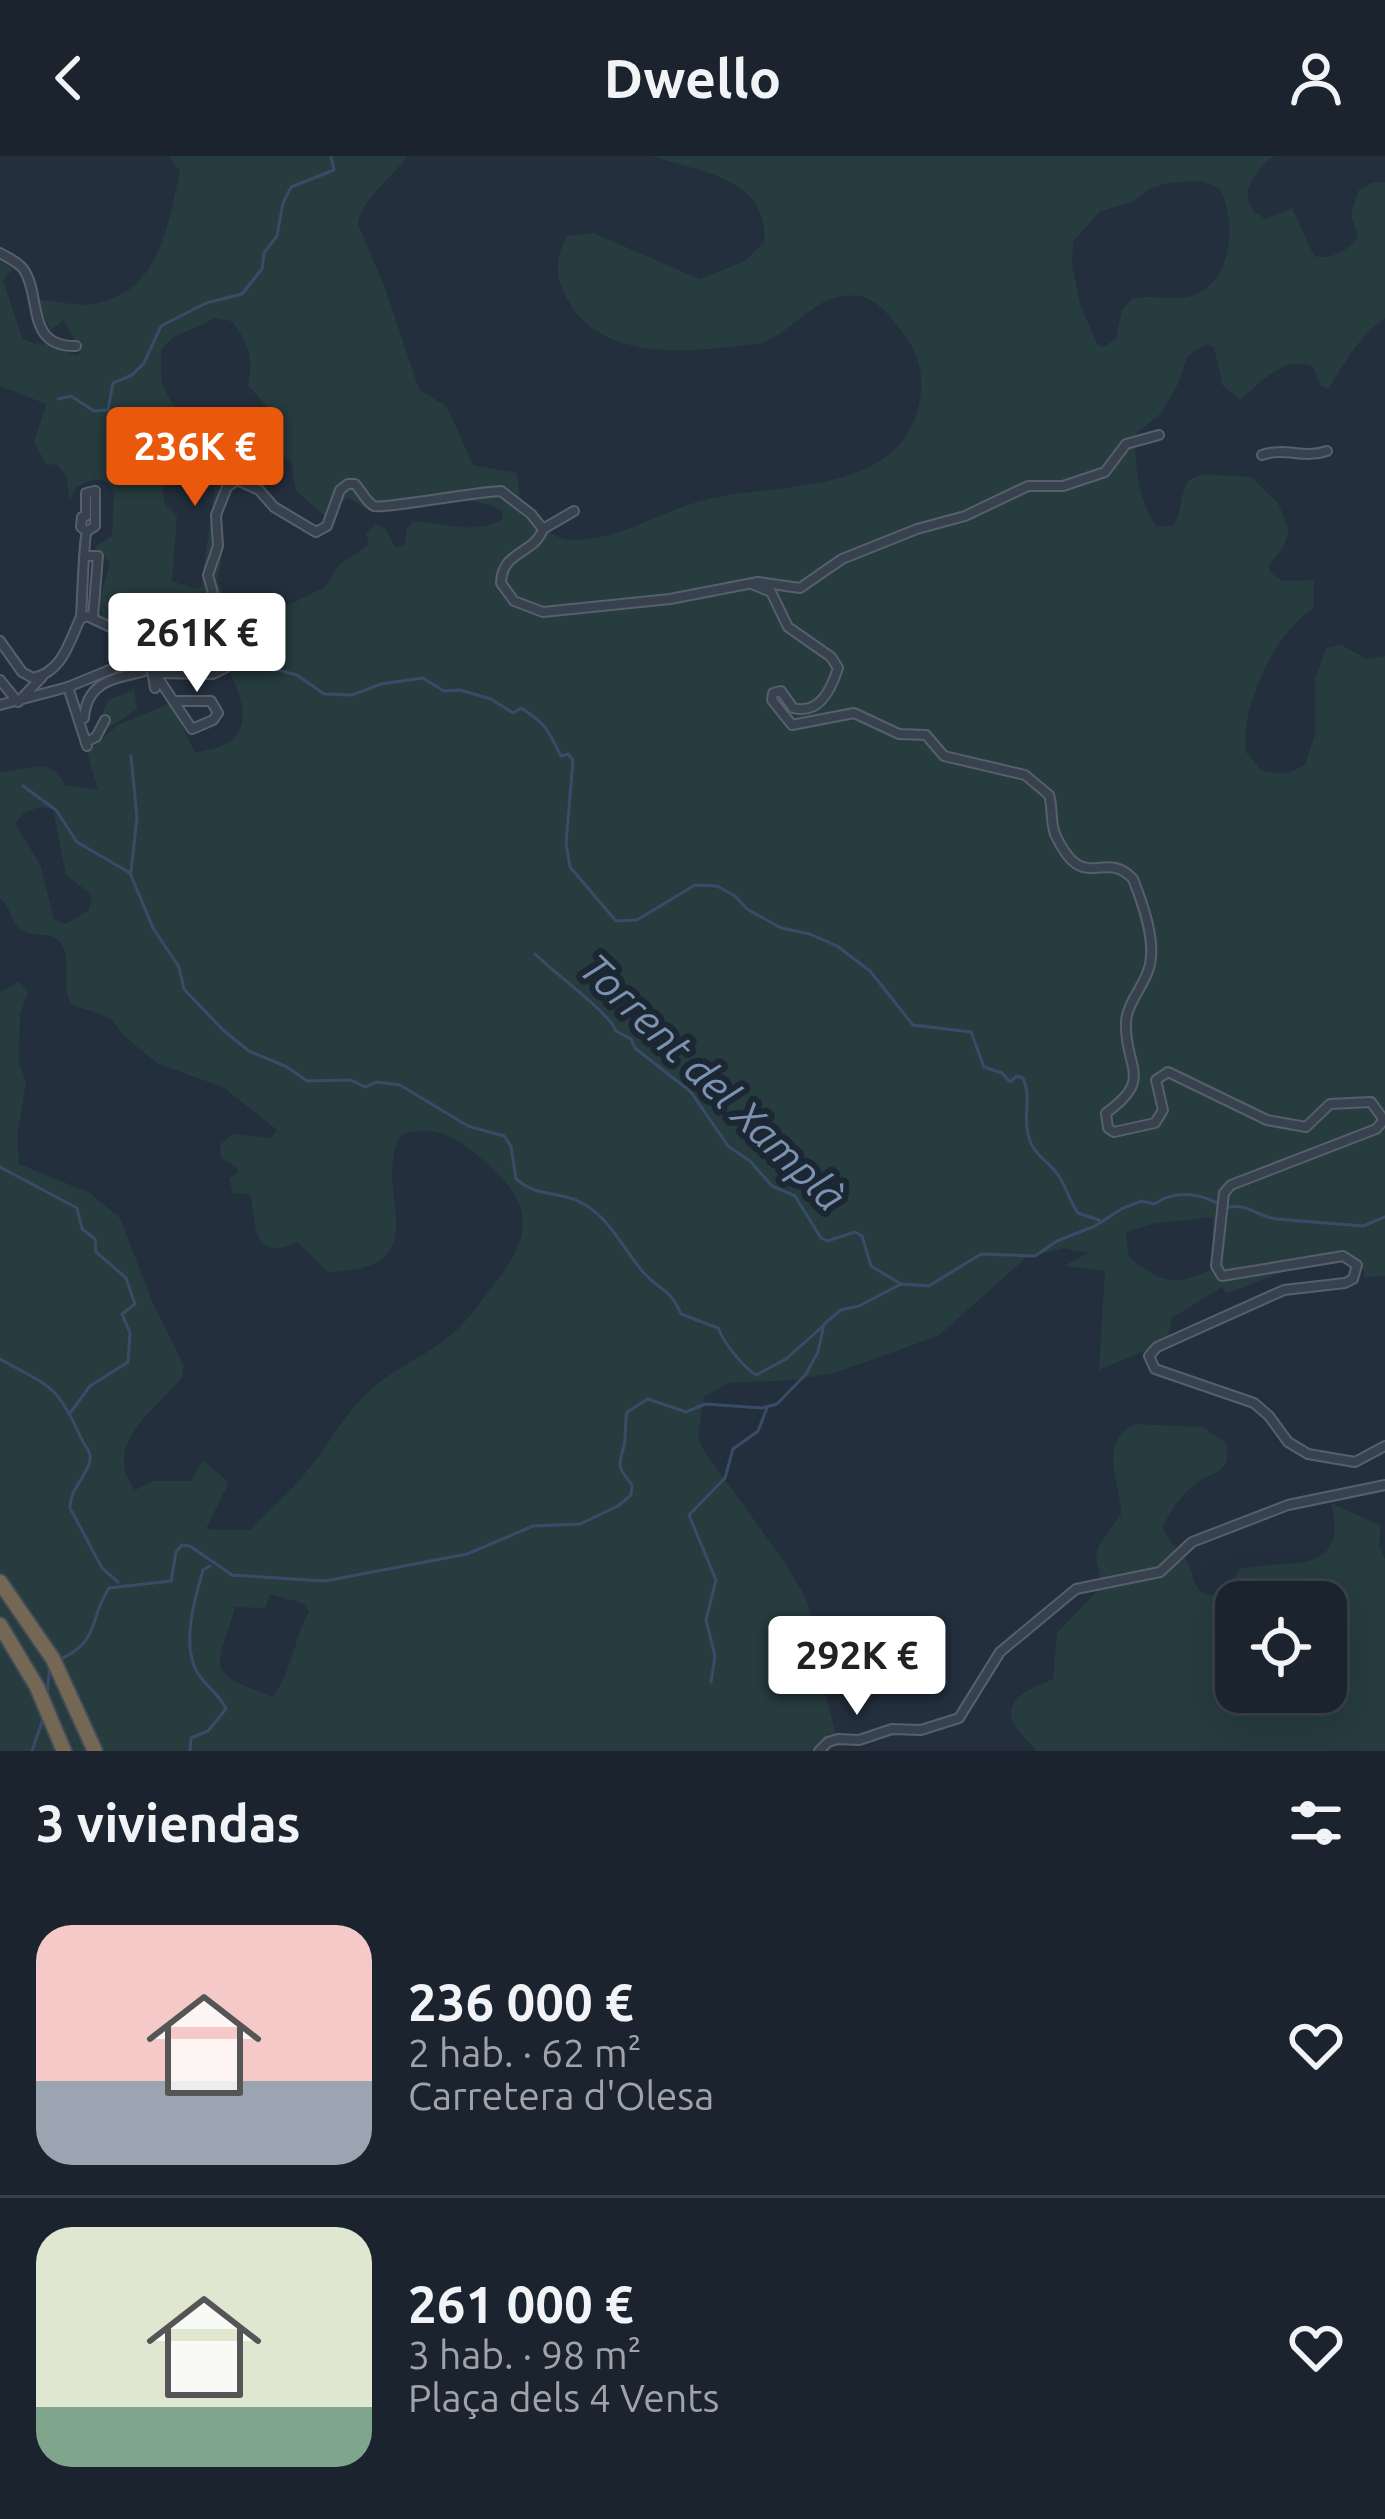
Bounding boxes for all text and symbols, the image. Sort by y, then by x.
icon: back [36,45,102,111]
icon: person [1283,45,1349,111]
text: Dwello [604,48,781,108]
pin: 236K € [97,407,293,509]
text: 236K € [133,424,257,467]
pin: 261K € [99,593,295,695]
text: 261K € [135,610,259,653]
water label: Torrent del Xamplà [572,944,855,1220]
map controls [1215,1581,1347,1713]
button: locate [1215,1581,1347,1713]
pin: 292K € [759,1616,955,1718]
text: 292K € [795,1633,919,1676]
icon: filters [1283,1790,1349,1856]
text: 3 viviendas [36,1794,301,1852]
icon: home [132,1973,276,2117]
text: 236 000 € [408,1973,634,2031]
icon: heart [1283,2012,1349,2078]
text: 2 hab. · 62 m² [408,2031,642,2074]
text: Carretera d'Olesa [408,2074,714,2117]
icon: home [132,2275,276,2419]
text: 261 000 € [408,2275,634,2333]
icon: heart [1283,2314,1349,2380]
text: 3 hab. · 98 m² [408,2333,642,2376]
text: Plaça dels 4 Vents [408,2376,719,2419]

